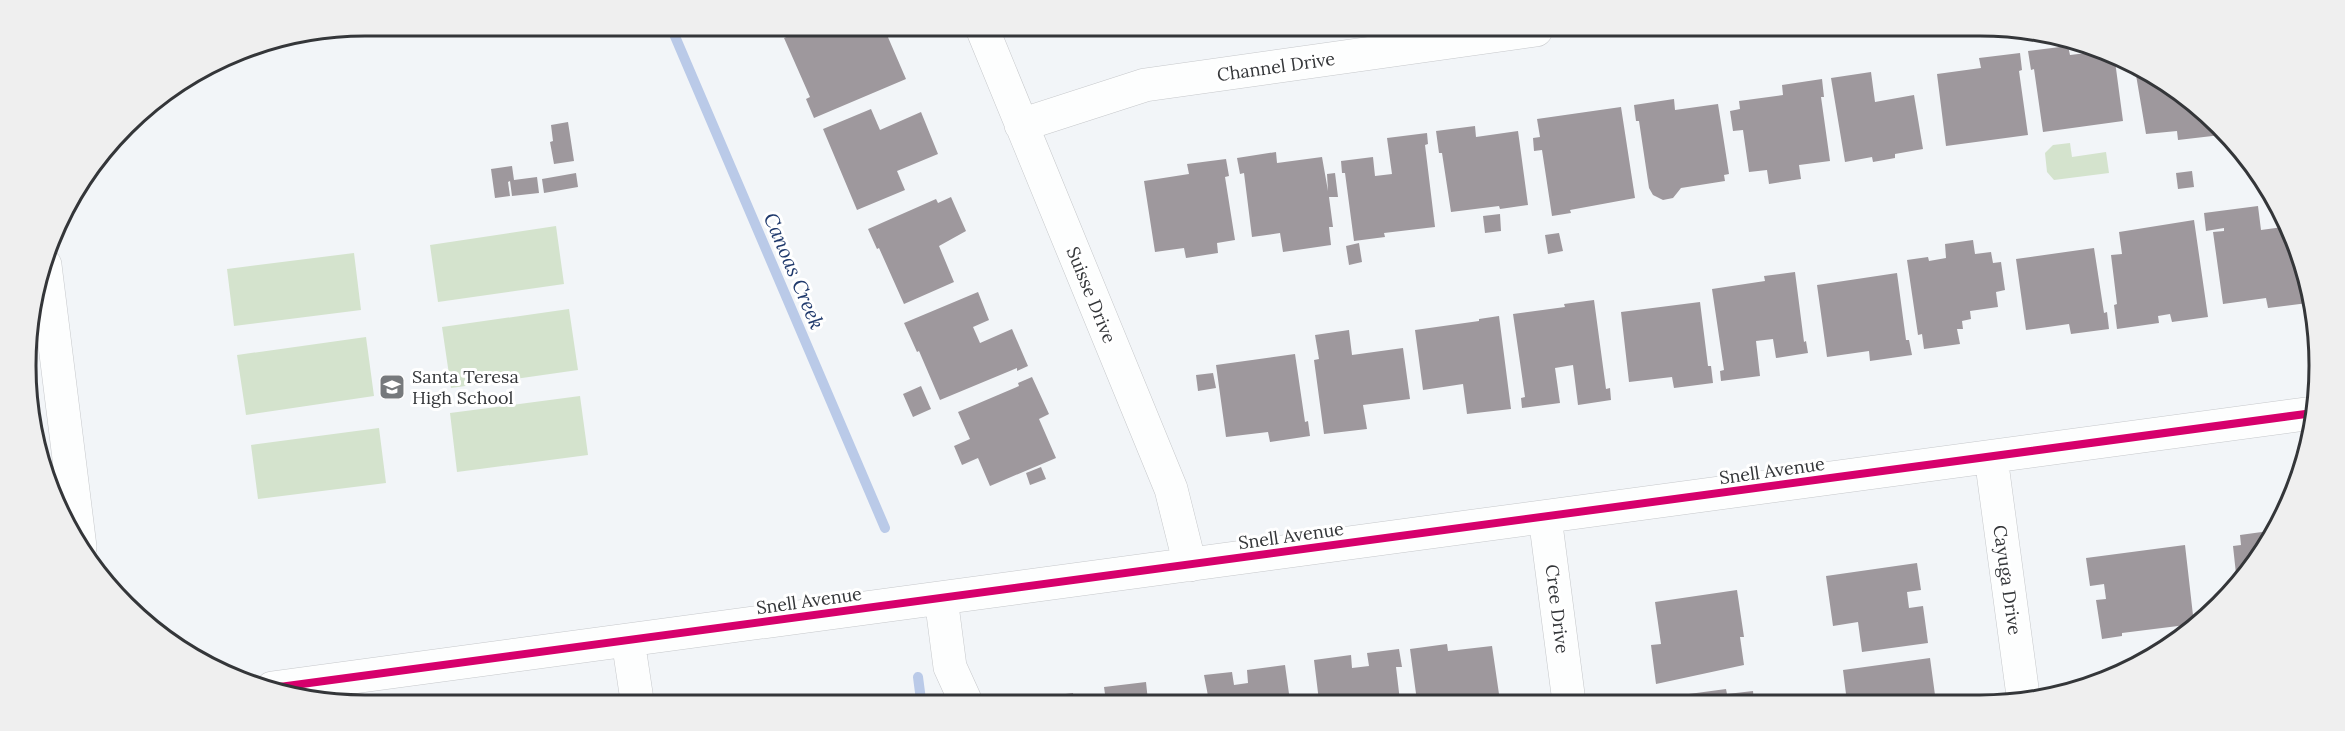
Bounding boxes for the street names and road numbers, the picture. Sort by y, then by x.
street label: Channel Drive [1215,47,1337,86]
street label: Suisse Drive [1062,243,1121,347]
street label: Snell Avenue [1718,452,1826,489]
street label: Snell Avenue [1237,517,1345,554]
street label: Cayuga Drive [1988,523,2027,637]
street label: Cree Drive [1541,563,1574,655]
street label: Snell Avenue [755,582,863,619]

